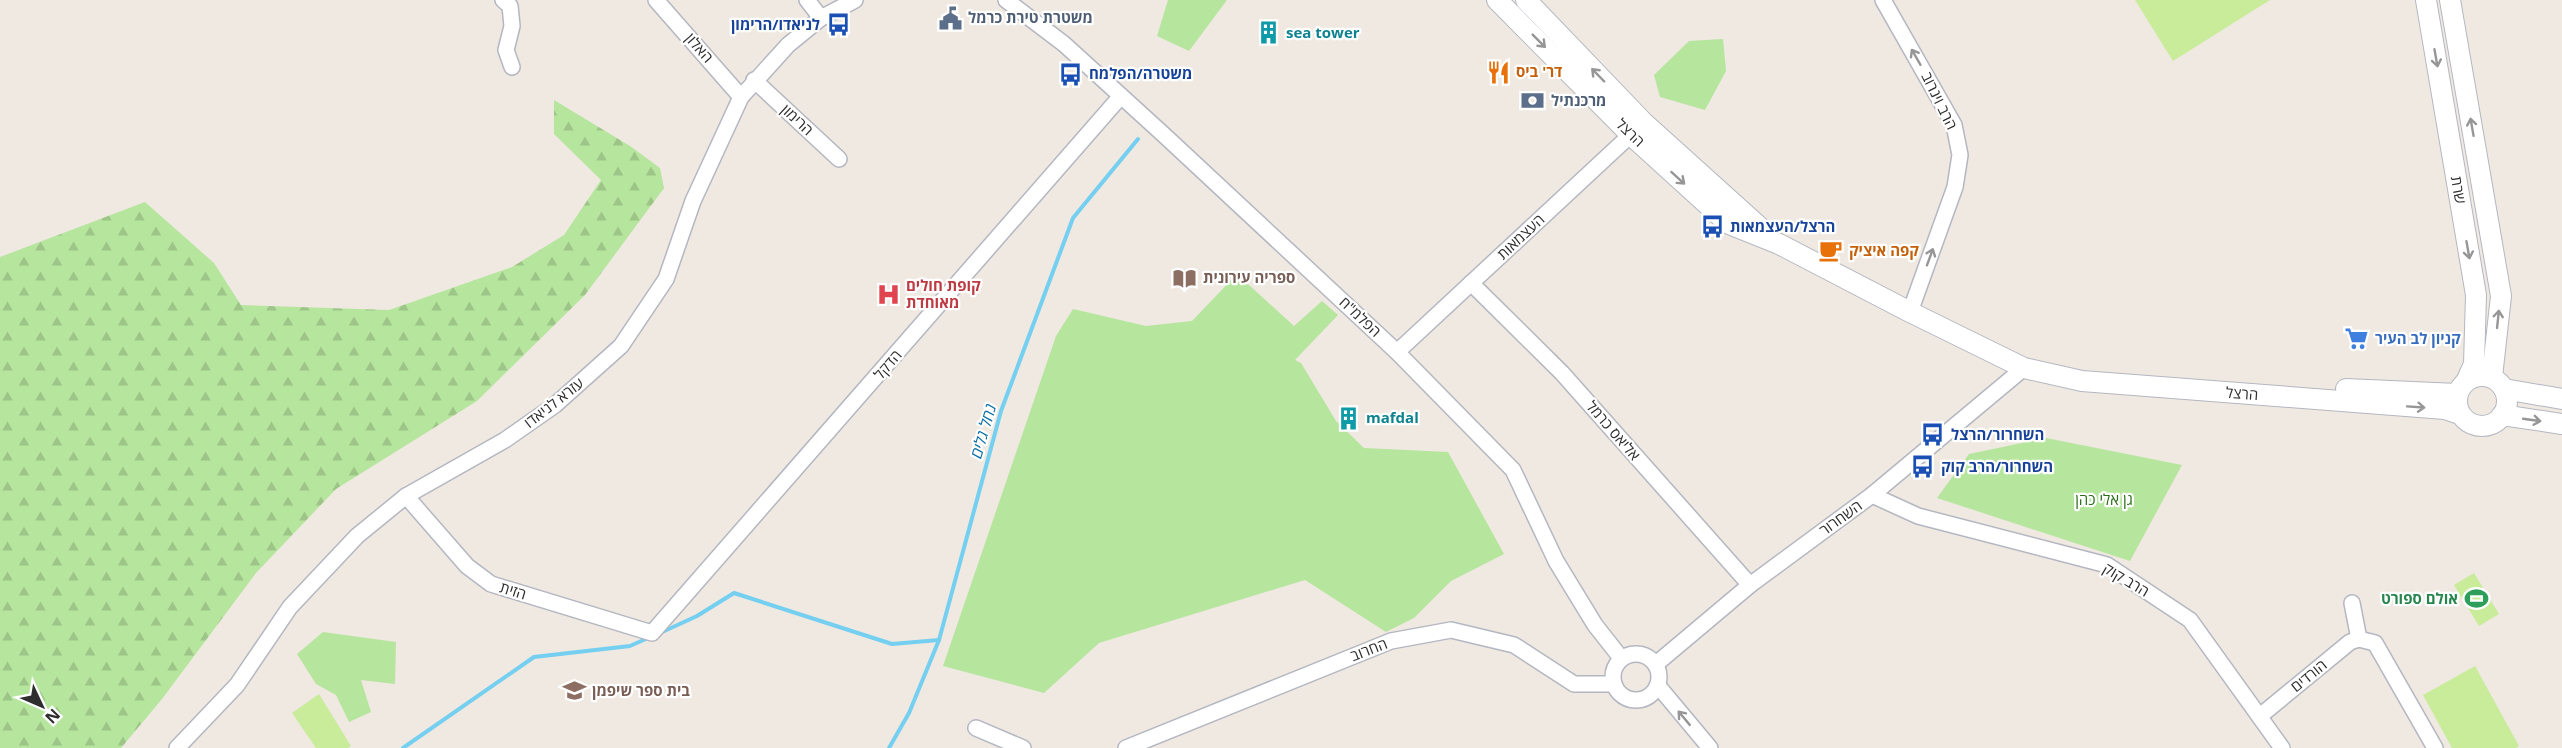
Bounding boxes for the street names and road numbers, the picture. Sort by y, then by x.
street label: האלון [681,28,718,66]
street label: הרב וינרוב [1917,68,1962,133]
street label: הרימון [777,99,818,139]
street label: הרצל [1612,114,1649,151]
street label: שרת [2447,174,2471,206]
street label: העצמאות [1492,209,1548,263]
street label: הפלמ"ח [1335,292,1386,341]
street label: הדקל [869,345,906,383]
street label: עזרא לניאדו [519,373,587,432]
street label: הרצל [2225,382,2259,404]
street label: אליאס כרמל [1582,396,1645,464]
street label: השחרור [1815,495,1866,539]
street label: הרב קוק [2100,558,2153,601]
street label: הזית [498,577,529,603]
street label: החרוב [1347,633,1390,665]
street label: הורדים [2286,654,2331,696]

